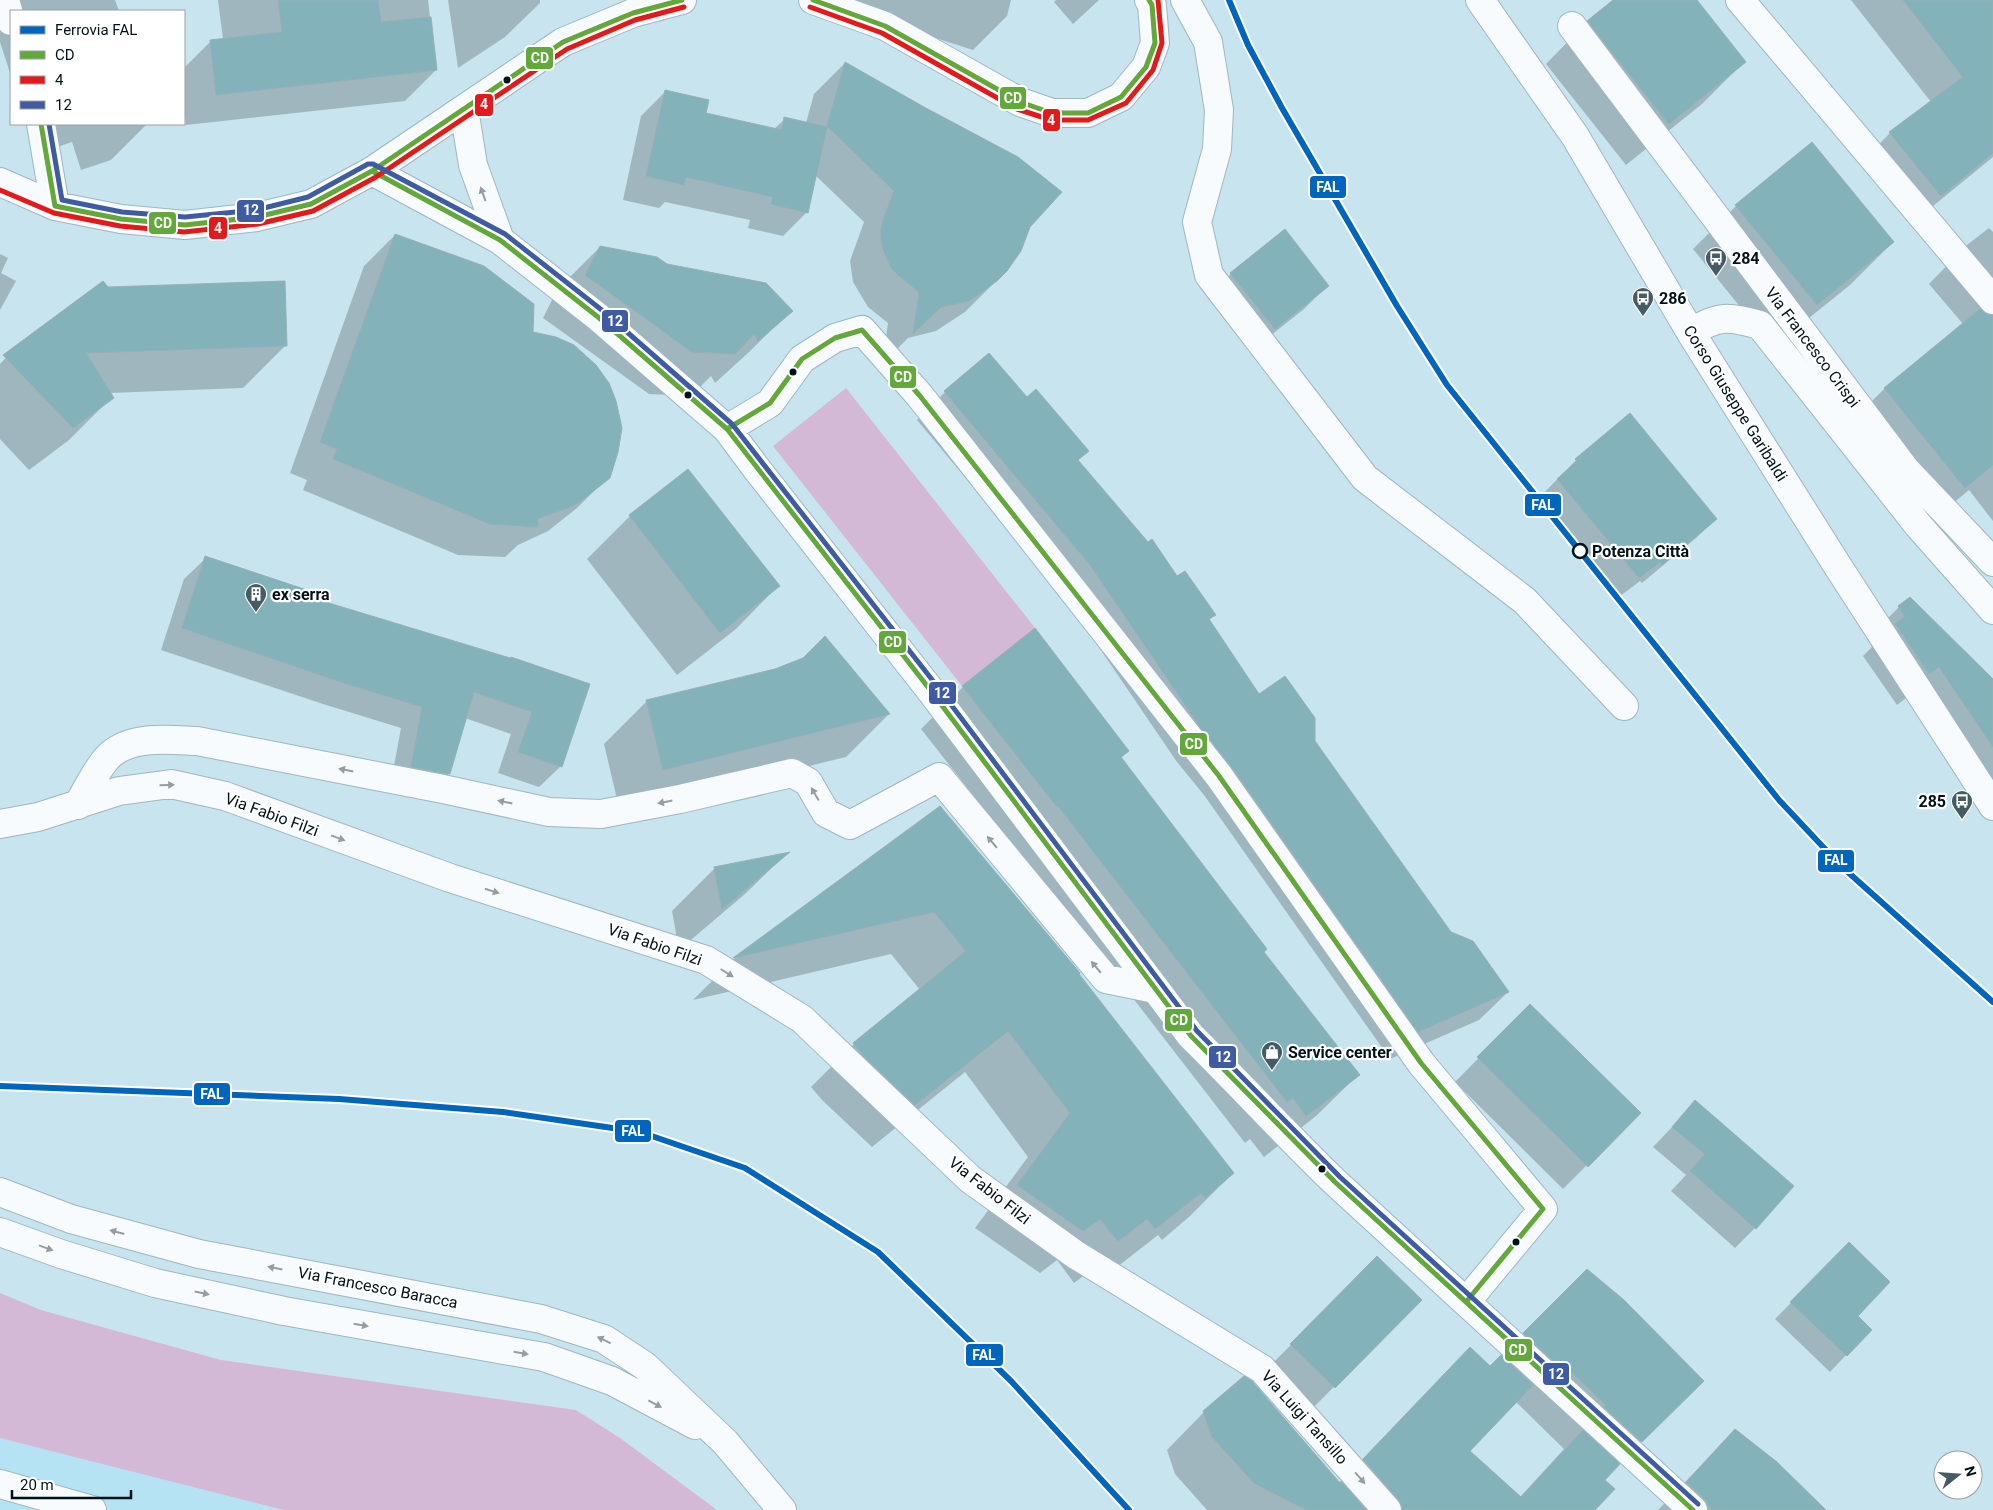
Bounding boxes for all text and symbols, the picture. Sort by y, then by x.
legend [10,10,185,125]
text: Ferrovia FAL [55,21,137,39]
text: CD [55,46,75,64]
line badge: CD [525,46,554,70]
text: CD [531,50,549,66]
text: 4 [55,71,64,89]
unlabelled marker [502,75,512,85]
line badge: CD [999,86,1027,110]
text: CD [1004,90,1022,106]
line badge: 4 [474,93,494,117]
text: 12 [55,96,72,114]
text: 4 [480,96,488,112]
line badge: 4 [1042,108,1061,132]
text: 4 [1047,112,1055,128]
line badge: FAL [1309,175,1347,199]
text: FAL [1316,179,1340,195]
one-way arrow [479,186,486,201]
line badge: 12 [236,199,265,223]
text: 12 [243,202,259,218]
line badge: CD [148,211,177,235]
text: CD [154,215,172,231]
line badge: 4 [208,216,228,240]
text: 4 [214,220,222,236]
bus stop icon: 284 [1704,246,1728,277]
place label: 284 [1732,249,1760,268]
street label: Via Francesco Crispi [1761,283,1864,411]
bus stop icon: 286 [1631,286,1655,317]
place label: 286 [1659,289,1687,308]
line badge: 12 [601,309,629,333]
text: 12 [607,313,623,329]
street label: Corso Giuseppe Garibaldi [1680,322,1791,485]
line badge: CD [889,365,917,389]
unlabelled marker [788,367,798,377]
text: CD [894,369,912,385]
unlabelled marker [683,390,693,400]
line badge: FAL [1524,493,1562,517]
text: FAL [1531,497,1555,513]
place label: Potenza Città [1592,542,1689,561]
marker: Potenza Città [1572,543,1588,559]
building icon: ex serra [244,582,268,613]
place label: ex serra [272,585,330,604]
line badge: CD [878,630,907,654]
text: CD [884,634,902,650]
line badge: 12 [928,681,957,705]
text: 12 [934,685,950,701]
line badge: CD [1179,732,1208,756]
text: CD [1185,736,1203,752]
one-way arrow [337,765,353,773]
one-way arrow [160,781,176,789]
one-way arrow [811,788,820,801]
street label: Via Fabio Filzi [222,789,321,840]
bus stop icon: 285 [1950,789,1974,820]
place label: 285 [1918,792,1946,811]
one-way arrow [497,798,513,806]
one-way arrow [657,798,673,806]
one-way arrow [331,835,346,842]
one-way arrow [987,835,998,848]
line badge: FAL [1817,849,1855,873]
text: FAL [1824,852,1848,868]
one-way arrow [485,888,500,896]
street label: Via Fabio Filzi [605,919,704,969]
one-way arrow [1090,961,1101,974]
one-way arrow [721,969,734,978]
line badge: CD [1164,1008,1193,1032]
text: CD [1170,1012,1188,1028]
shop icon: Service center [1260,1040,1284,1071]
place label: Service center [1288,1043,1392,1062]
line badge: 12 [1208,1045,1237,1069]
text: 12 [1215,1049,1231,1065]
line badge: FAL [193,1082,231,1106]
text: FAL [200,1086,224,1102]
line badge: FAL [614,1119,652,1143]
text: FAL [621,1123,645,1139]
street label: Via Fabio Filzi [945,1153,1034,1228]
unlabelled marker [1317,1164,1327,1174]
one-way arrow [109,1227,124,1235]
unlabelled marker [1511,1237,1521,1247]
one-way arrow [39,1244,54,1252]
street label: Via Francesco Baracca [296,1263,460,1312]
one-way arrow [268,1264,283,1272]
one-way arrow [194,1289,209,1297]
one-way arrow [354,1321,370,1329]
one-way arrow [597,1336,611,1344]
line badge: CD [1504,1338,1533,1362]
text: CD [1509,1342,1527,1358]
line badge: FAL [965,1343,1004,1367]
text: FAL [972,1347,996,1363]
one-way arrow [514,1350,530,1358]
line badge: 12 [1542,1362,1570,1386]
text: 12 [1548,1366,1564,1382]
street label: Via Luigi Tansillo [1258,1367,1352,1468]
one-way arrow [648,1400,662,1408]
north arrow [1933,1450,1983,1500]
text: N [1961,1464,1980,1478]
scale bar [12,1468,131,1500]
one-way arrow [1354,1472,1365,1485]
text: 20 m [20,1476,54,1494]

